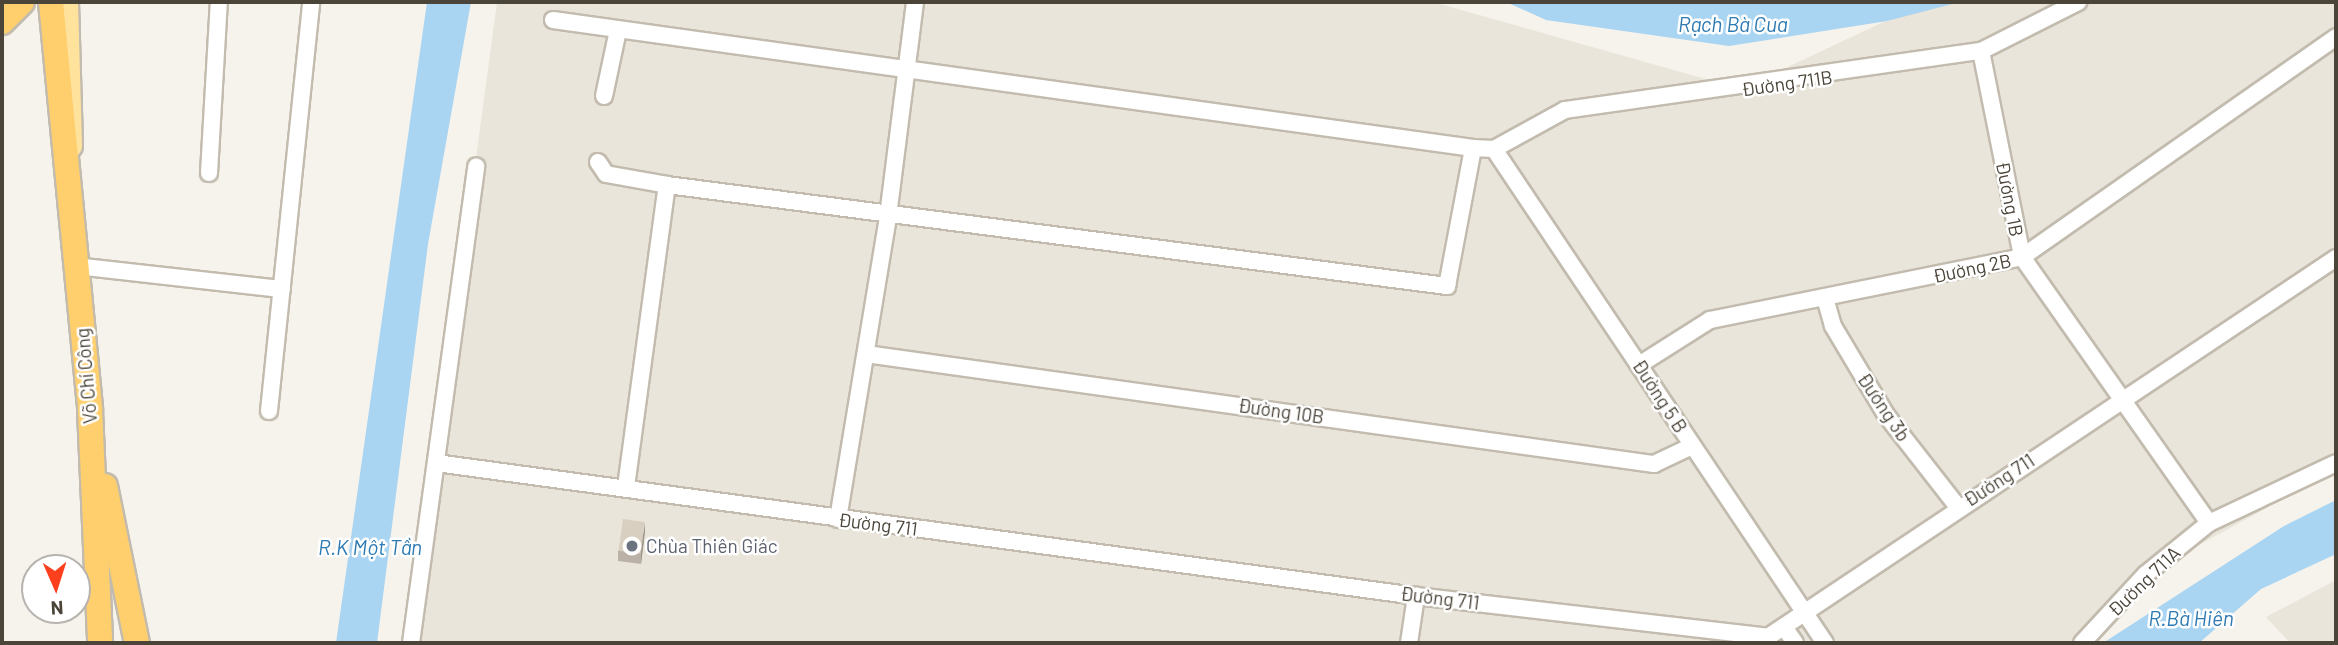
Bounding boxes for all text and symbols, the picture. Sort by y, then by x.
water label: Rạch Bà Cua [1678,11,1788,37]
street label: Đường 711B [1740,65,1834,101]
street label: Đường 1B [1992,160,2028,238]
street label: Đường 2B [1931,249,2013,287]
street label: Võ Chí Công [70,327,102,425]
street label: Đường 5 B [1628,355,1692,437]
street label: Đường 3b [1853,368,1915,446]
street label: Đường 10B [1237,394,1325,428]
street label: Đường 711 [1959,449,2039,511]
street label: Đường 711 [837,508,919,540]
water label: R.K Một Tần [318,534,422,560]
place label: Chùa Thiên Giác [646,535,778,557]
marker: Chùa Thiên Giác [624,538,640,554]
street label: Đường 711A [2103,541,2185,621]
north arrow [21,554,91,624]
street label: Đường 711 [1399,582,1481,614]
text: N [50,597,64,620]
water label: R.Bà Hiên [2148,605,2234,631]

